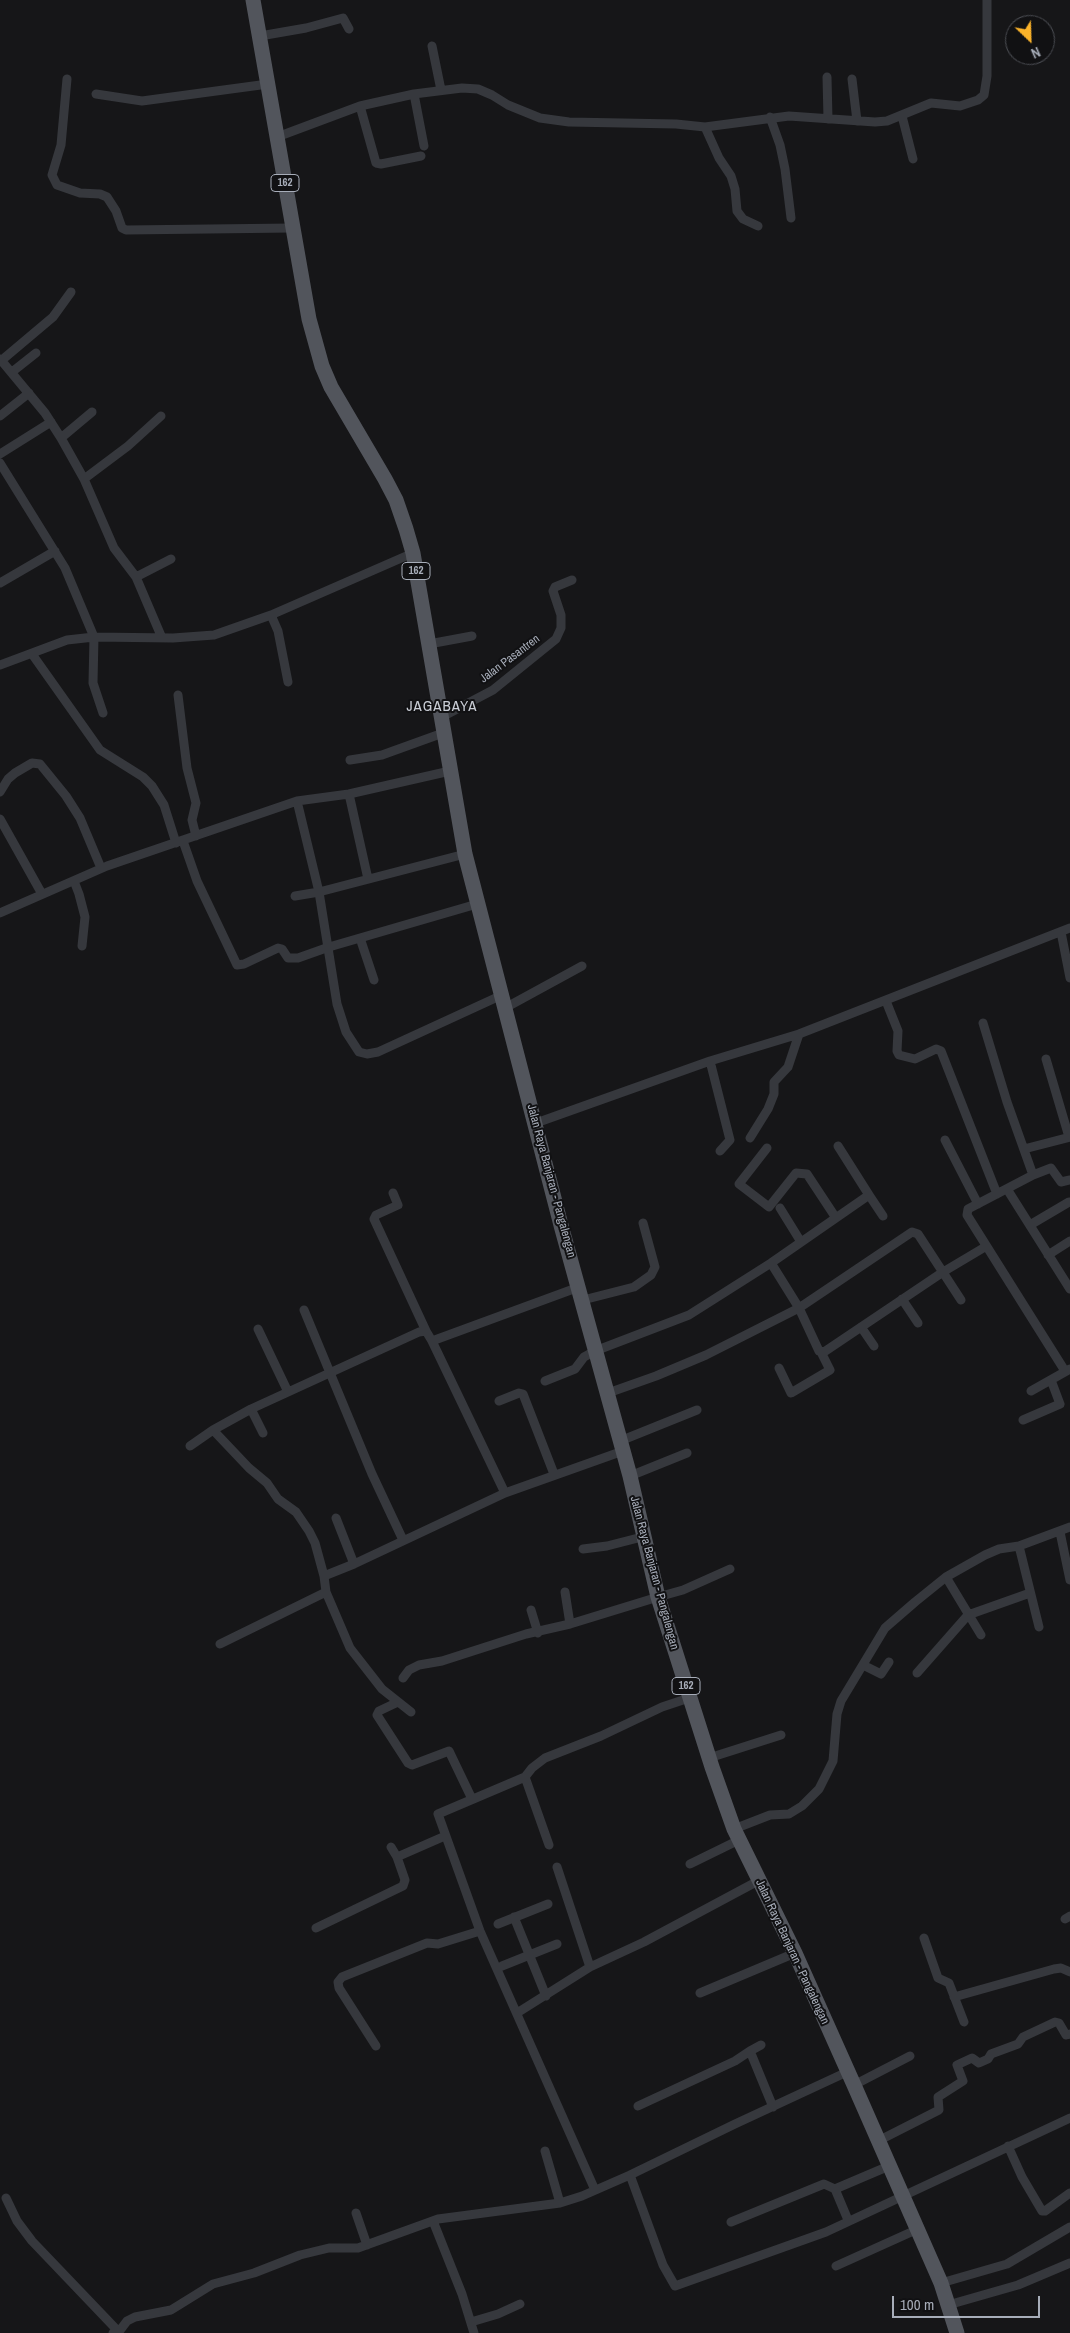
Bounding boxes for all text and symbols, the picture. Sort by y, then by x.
north arrow [1005,15,1055,65]
text: N [1028,43,1043,63]
road number: 162 [271,174,299,192]
road number: 162 [402,562,430,580]
street label: Jalan Pasantren [477,632,543,686]
district label: JAGABAYA [405,698,479,716]
street label: Jalan Raya Banjaran - Pangalengan [524,1103,578,1259]
street label: Jalan Raya Banjaran - Pangalengan [627,1495,681,1651]
road number: 162 [672,1678,700,1694]
street label: Jalan Raya Banjaran - Pangalengan [752,1877,832,2027]
scale bar [895,2286,1042,2318]
text: 100 m [900,2294,934,2315]

